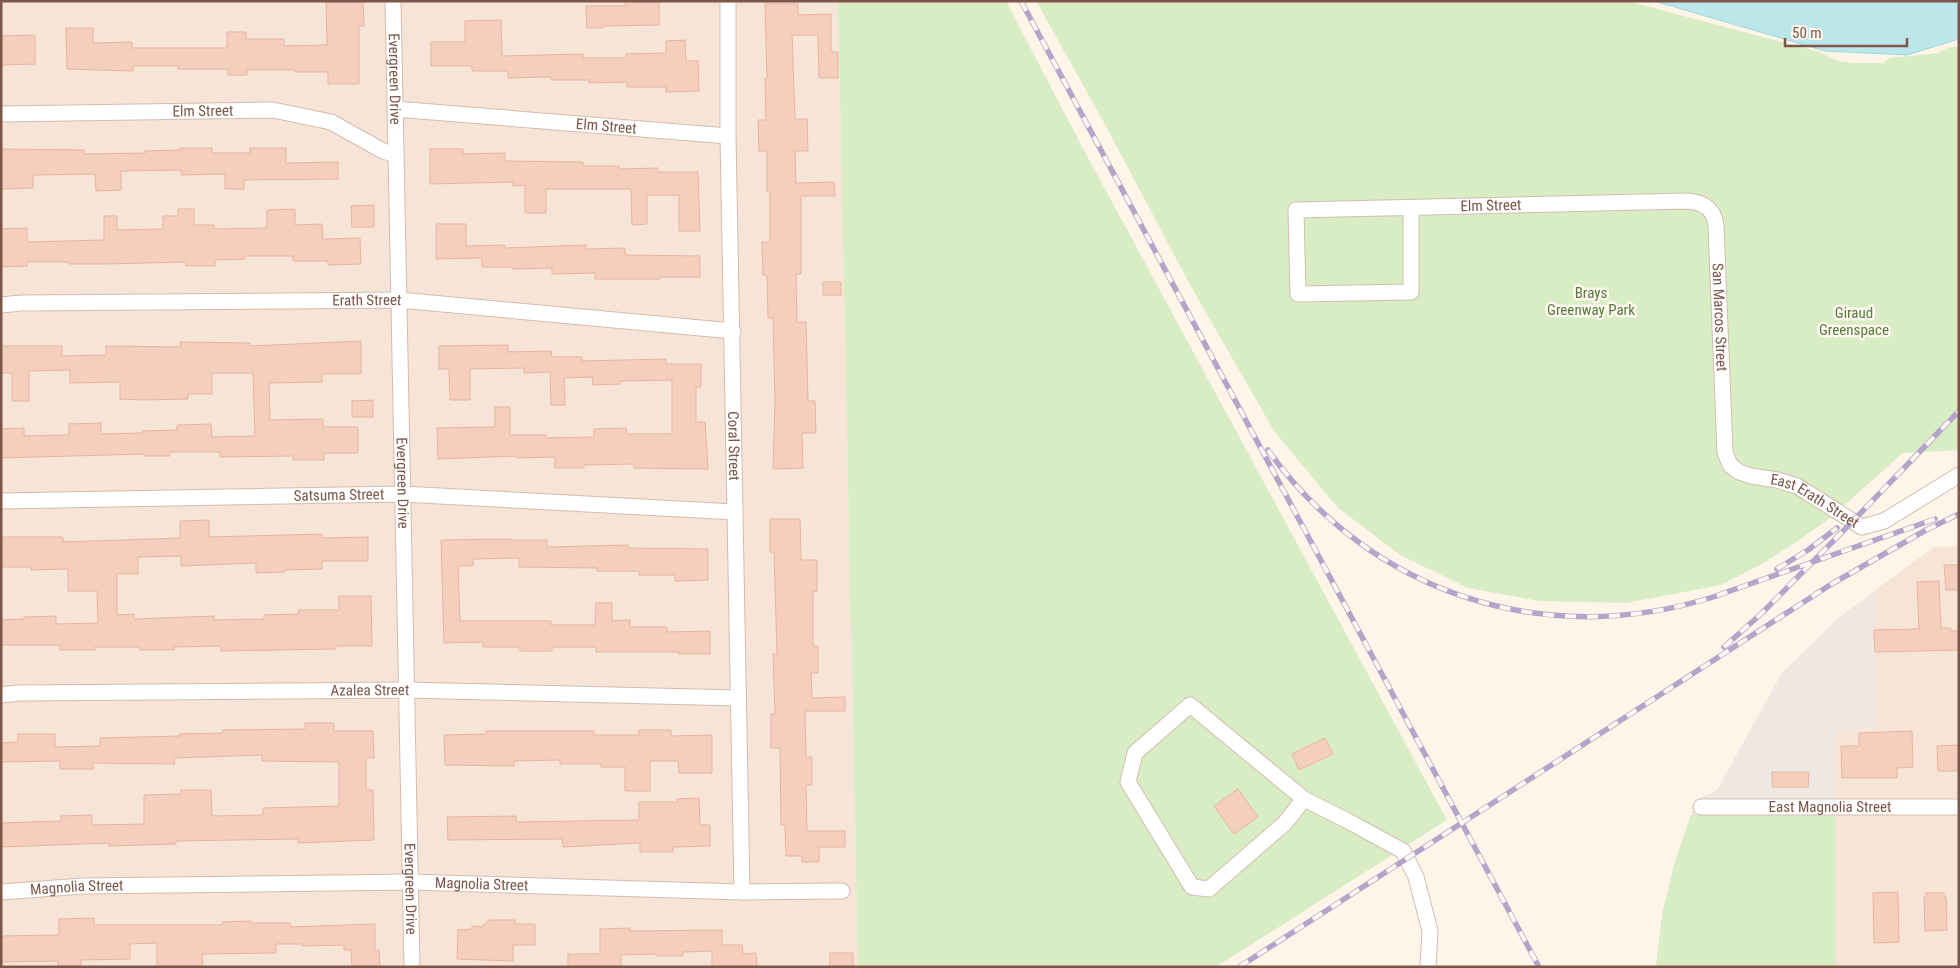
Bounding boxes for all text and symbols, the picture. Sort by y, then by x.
scale bar [1785,15,1908,47]
text: 50 m [1792,24,1822,42]
street label: Evergreen Drive [385,33,404,125]
street label: Elm Street [172,102,234,120]
street label: Elm Street [575,115,637,138]
street label: Elm Street [1460,196,1522,215]
street label: San Marcos Street [1708,263,1731,372]
park label: Brays Greenway Park [1547,284,1635,319]
street label: Erath Street [332,291,402,310]
park label: Giraud Greenspace [1819,304,1889,339]
street label: Coral Street [724,411,743,481]
street label: Evergreen Drive [393,437,412,529]
street label: East Erath Street [1769,470,1862,532]
street label: Satsuma Street [293,485,384,505]
street label: Azalea Street [330,681,410,700]
street label: East Magnolia Street [1769,798,1891,816]
street label: Evergreen Drive [401,843,420,935]
street label: Magnolia Street [435,874,529,895]
street label: Magnolia Street [30,877,124,899]

